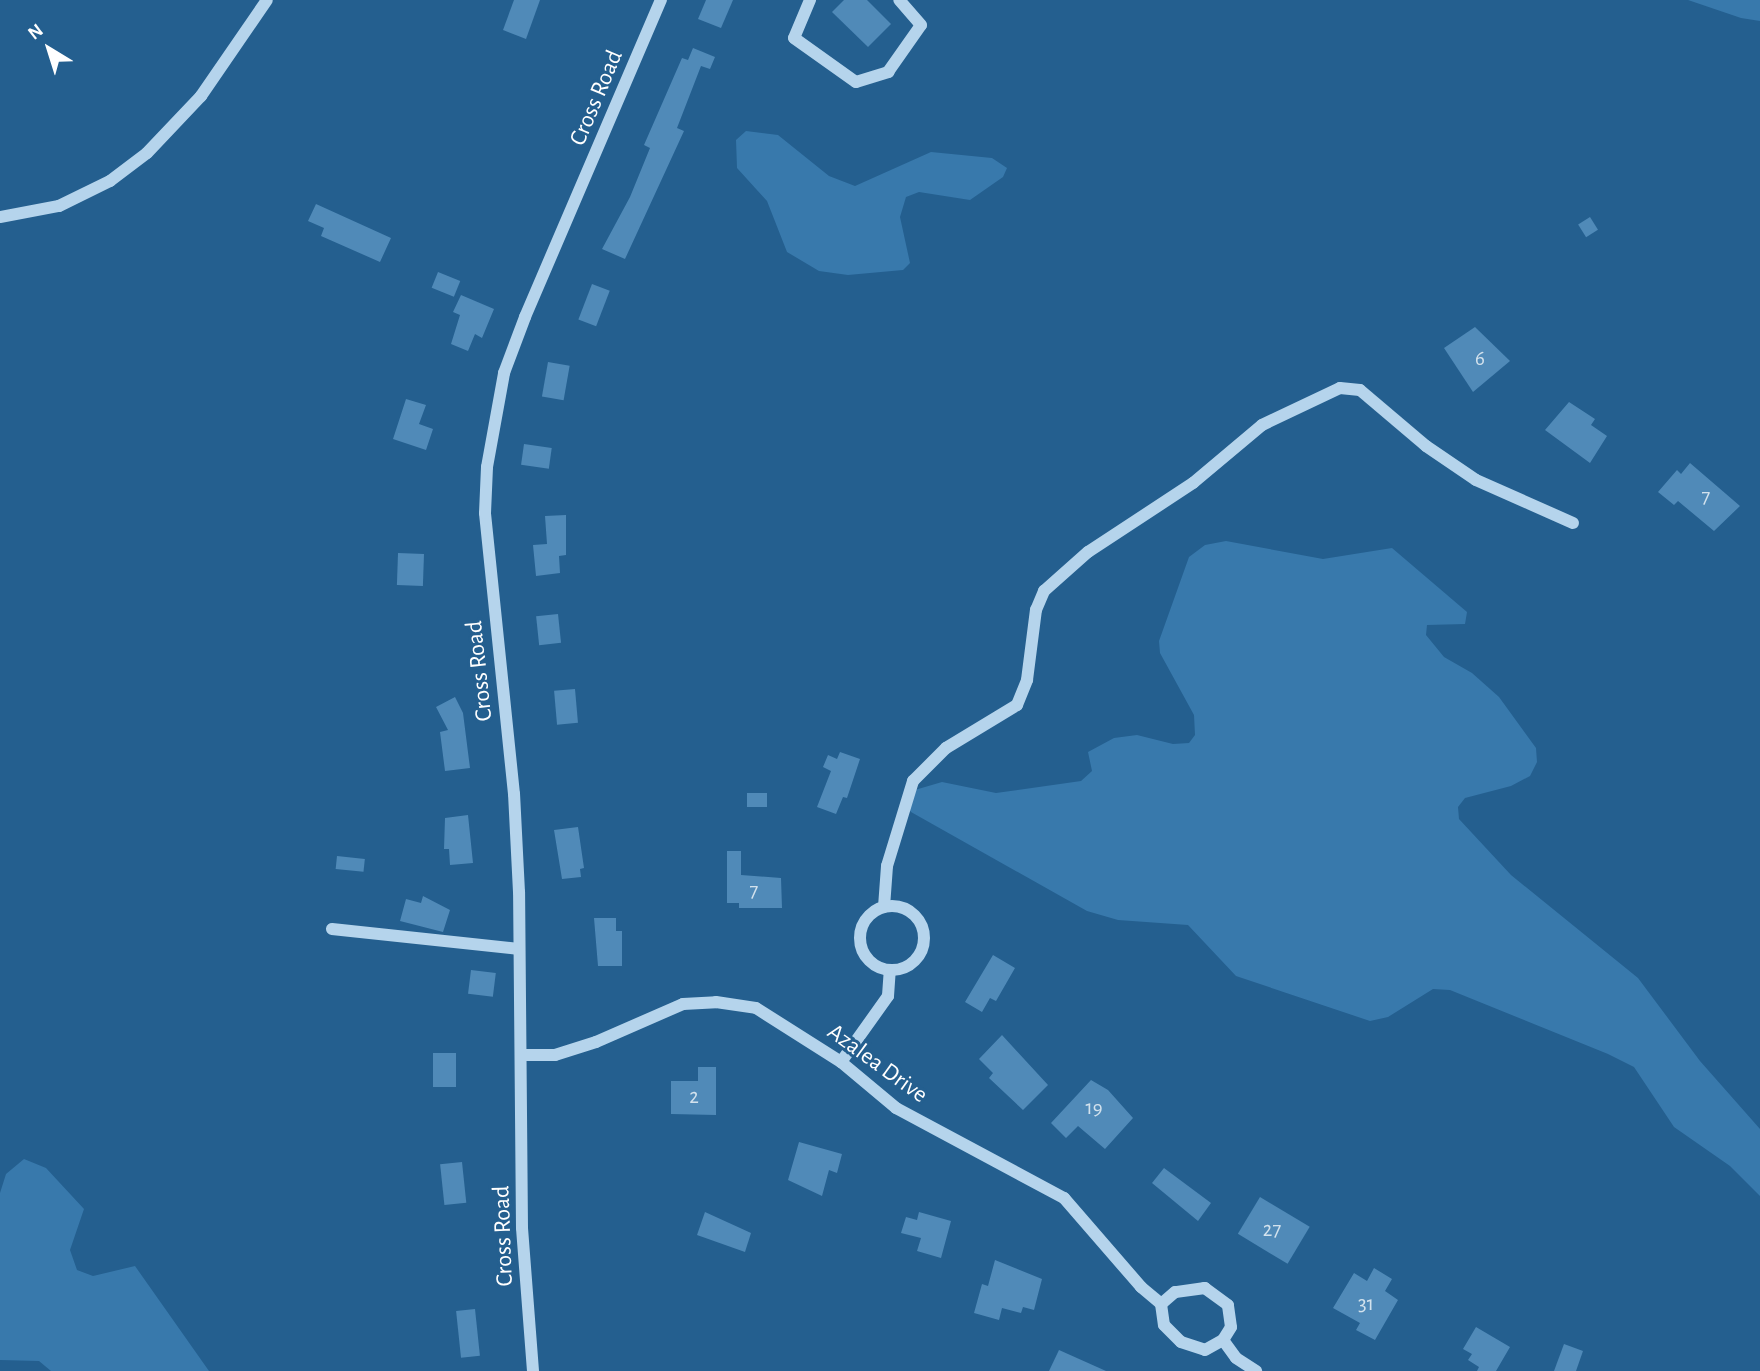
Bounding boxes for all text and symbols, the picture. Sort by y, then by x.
north arrow [14,14,84,84]
text: N [25,21,47,44]
street label: Cross Road [564,46,630,150]
house number: 6 [1475,346,1485,372]
house number: 7 [1702,484,1710,510]
street label: Cross Road [460,619,500,723]
house number: 7 [750,878,758,904]
street label: Azalea Drive [821,1018,933,1110]
house number: 2 [689,1084,699,1110]
house number: 19 [1085,1095,1103,1121]
street label: Cross Road [488,1185,520,1287]
house number: 27 [1263,1217,1281,1243]
house number: 31 [1358,1291,1374,1317]

